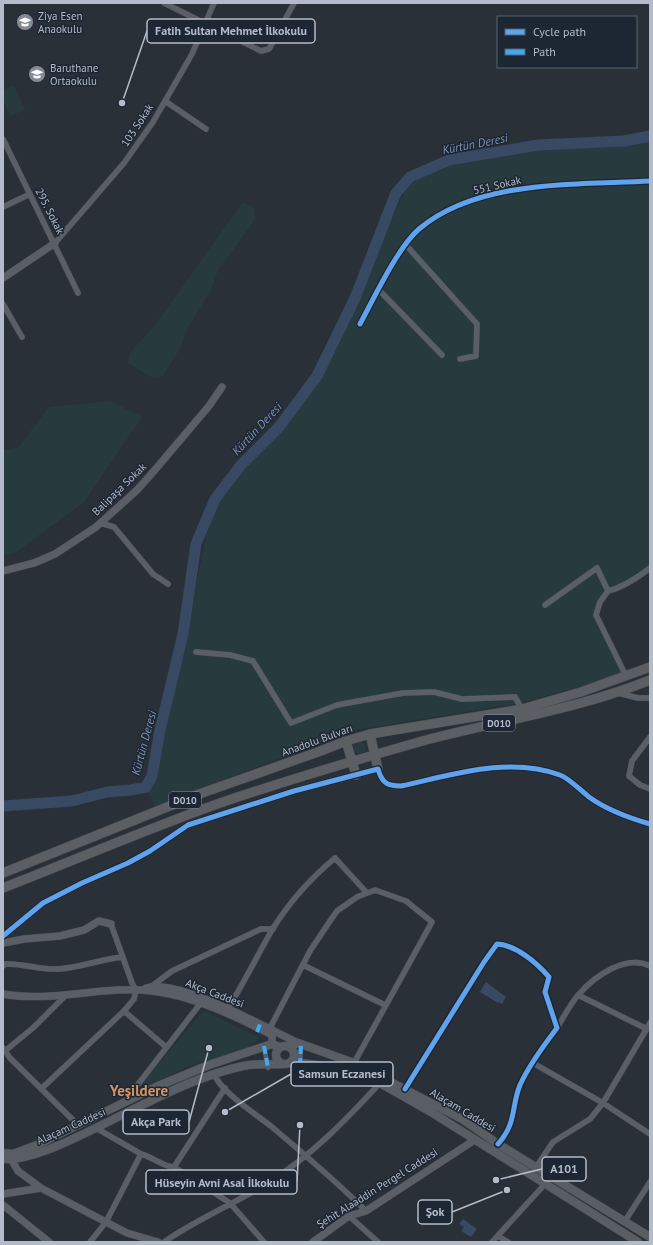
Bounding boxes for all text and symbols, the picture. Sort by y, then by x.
place label: Ziya Esen Anaokulu [38,9,83,36]
school or university icon: Ziya Esen Anaokulu [15,12,35,32]
legend [497,16,637,68]
callout: Fatih Sultan Mehmet İlkokulu [147,19,315,43]
text: Fatih Sultan Mehmet İlkokulu [155,23,307,38]
text: Cycle path [533,24,586,39]
text: Path [533,44,556,59]
place label: Baruthane Ortaokulu [50,61,99,88]
school or university icon: Baruthane Ortaokulu [27,64,47,84]
street label: 103 Sokak [118,100,157,149]
water label: Kürtün Deresi [441,130,510,157]
street label: 551 Sokak [472,173,523,197]
street label: 295. Sokak [32,185,68,237]
water label: Kürtün Deresi [228,399,285,458]
street label: Balipaşa Sokak [89,459,150,518]
water label: Kürtün Deresi [128,708,160,777]
road number: D010 [483,715,515,731]
street label: Anadolu Bulvarı [279,721,355,759]
road number: D010 [169,792,201,808]
street label: Akça Caddesi [184,975,246,1011]
callout: Samsun Eczanesi [291,1062,393,1086]
text: Samsun Eczanesi [299,1066,385,1081]
district label: Yeşildere [109,1081,169,1100]
street label: Alaçam Caddesi [428,1085,498,1135]
street label: Alaçam Caddesi [34,1105,108,1147]
callout: Akça Park [123,1110,189,1134]
text: Akça Park [131,1114,181,1129]
street label: Şehit Alaaddin Pergel Caddesi [314,1145,440,1231]
callout: A101 [542,1157,586,1181]
text: A101 [550,1161,578,1176]
callout: Hüseyin Avni Asal İlkokulu [146,1170,297,1194]
text: Hüseyin Avni Asal İlkokulu [155,1175,289,1190]
callout: Şok [418,1200,452,1224]
text: Şok [426,1204,444,1219]

